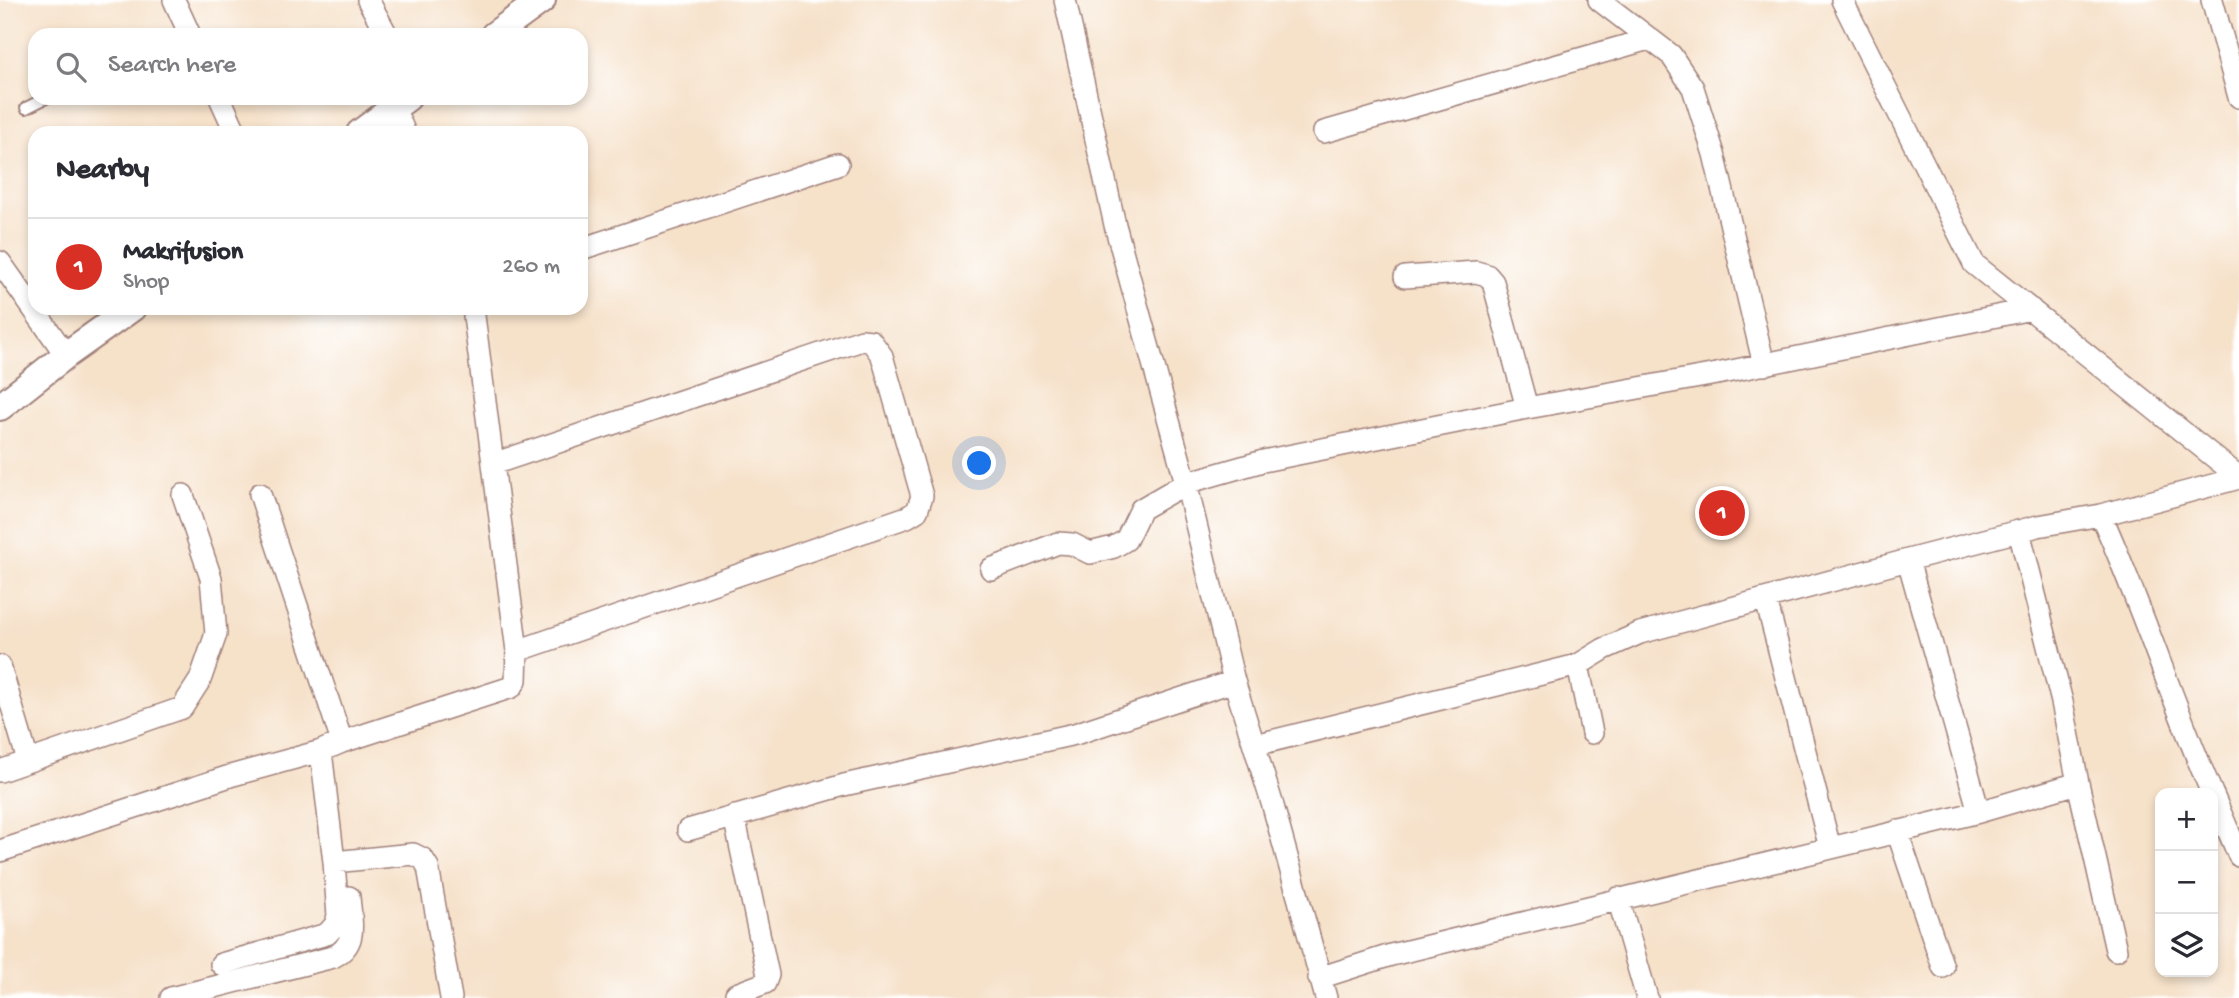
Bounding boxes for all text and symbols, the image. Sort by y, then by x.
search box [28,28,588,105]
icon: search [52,48,90,86]
text: Search here [108,51,236,82]
text: Nearby [56,154,149,189]
text: Makrifusion [123,238,243,269]
text: 1 [74,254,84,281]
text: 260 m [502,254,560,281]
text: Shop [123,269,169,296]
your location [962,446,996,480]
pin: 1 [1699,487,1745,539]
map controls [2155,788,2218,977]
button: + [2155,788,2218,851]
button: − [2155,851,2218,914]
button: layers [2155,914,2218,977]

